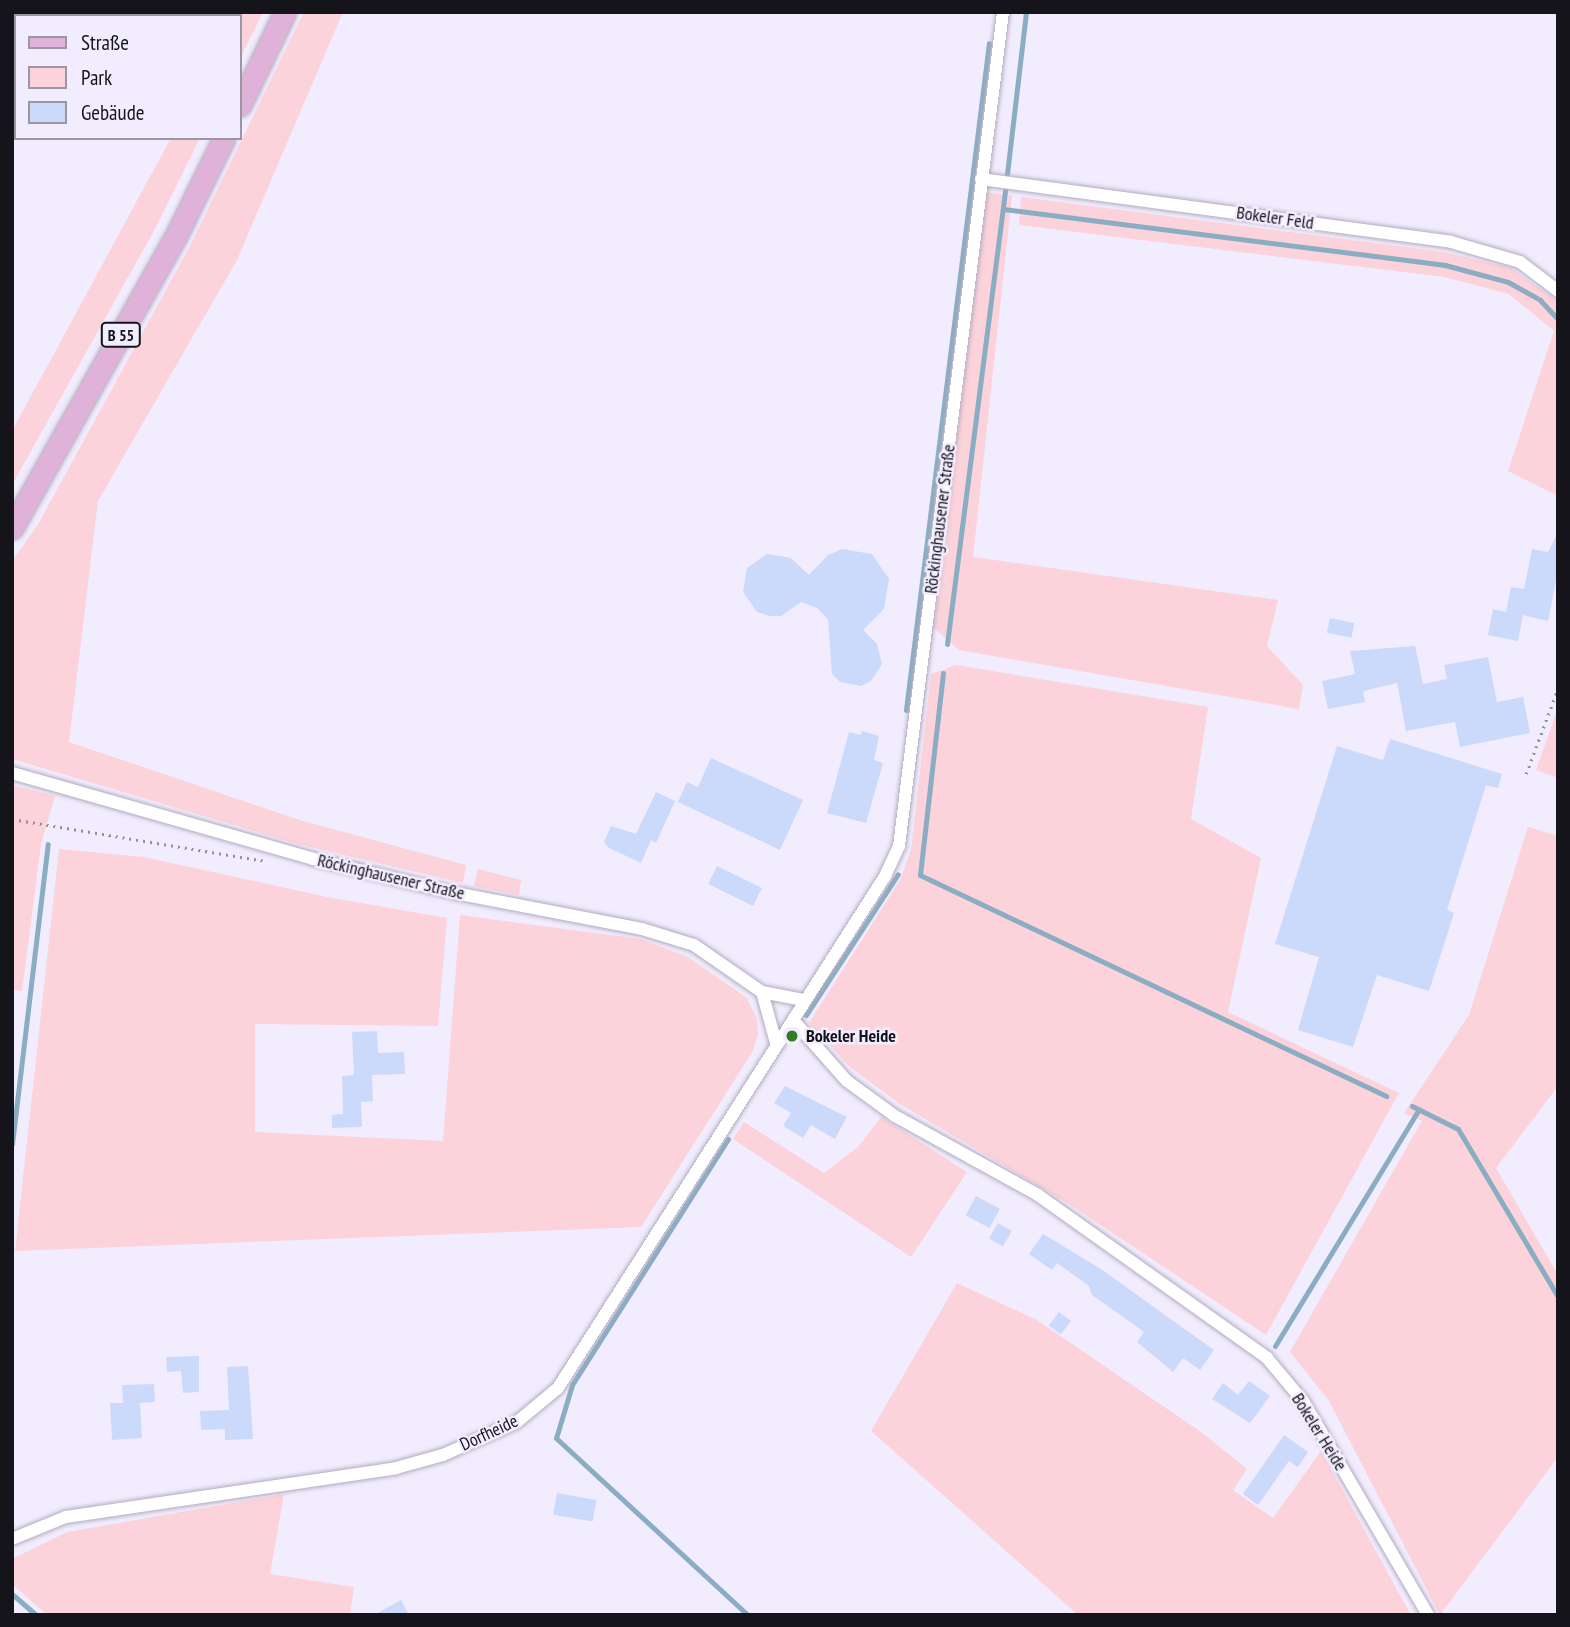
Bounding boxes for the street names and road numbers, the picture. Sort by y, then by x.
street label: Bokeler Feld [1235,202,1315,234]
road number: B 55 [100,322,142,348]
street label: Röckinghausener Straße [920,443,960,595]
street label: Röckinghausener Straße [315,850,467,904]
street label: Bokeler Heide [1287,1389,1351,1475]
street label: Dorfheide [457,1410,521,1456]

